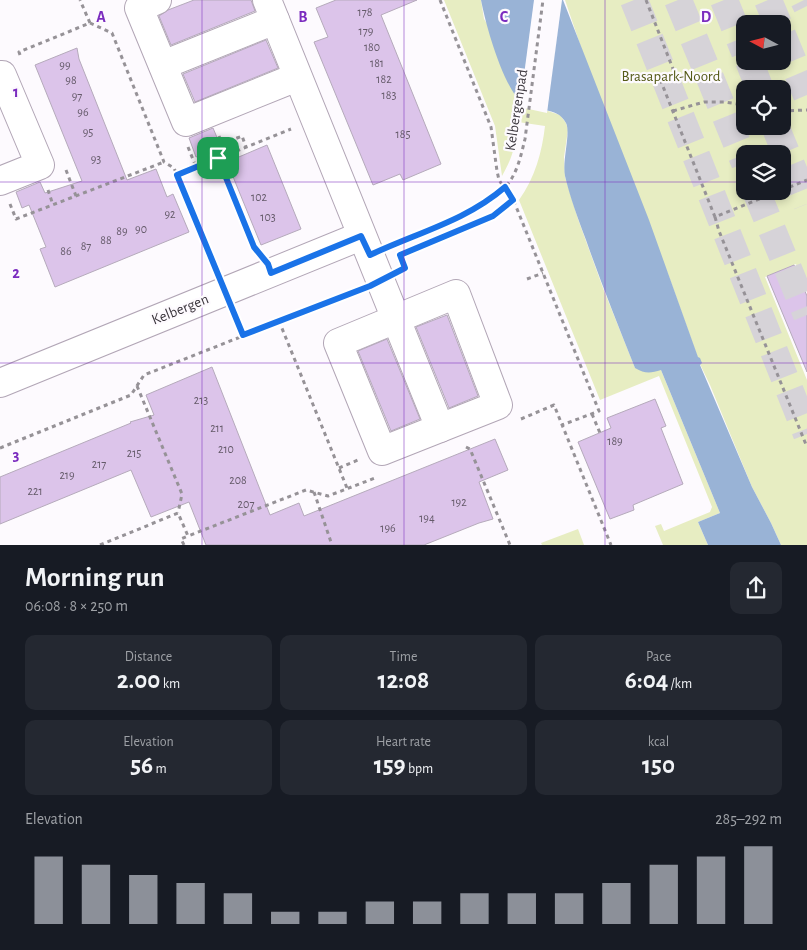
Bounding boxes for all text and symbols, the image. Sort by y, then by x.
house number: 178 [358,6,373,18]
text: A [96,9,106,25]
text: B [298,9,308,25]
text: C [500,9,509,25]
text: D [701,9,712,25]
north arrow [736,15,791,70]
map controls [736,15,791,200]
house number: 179 [359,25,374,37]
house number: 180 [364,41,380,53]
house number: 181 [370,57,384,69]
house number: 99 [59,59,71,71]
street label: Kelbergenpad [503,68,530,152]
park label: Brasapark-Noord [622,69,721,84]
house number: 182 [376,73,392,85]
house number: 98 [65,74,77,86]
button: locate [736,80,791,135]
text: 1 [13,84,19,100]
house number: 183 [382,89,396,101]
house number: 97 [72,90,82,102]
house number: 96 [77,106,89,118]
house number: 95 [83,126,93,138]
house number: 185 [396,128,410,140]
pin [197,137,239,179]
icon: arrive [204,144,232,172]
button: layers [736,145,791,200]
house number: 93 [91,153,101,165]
house number: 102 [251,191,267,203]
house number: 92 [164,208,176,220]
house number: 103 [260,211,276,223]
house number: 90 [135,223,147,235]
house number: 89 [116,225,128,237]
house number: 88 [100,234,112,246]
house number: 87 [81,240,91,252]
house number: 86 [60,245,72,257]
text: 2 [12,265,20,281]
street label: Kelbergen [150,291,211,328]
house number: 213 [194,394,208,406]
house number: 211 [210,422,224,434]
house number: 189 [607,435,623,447]
house number: 210 [218,443,234,455]
text: 3 [13,447,20,463]
house number: 215 [127,447,141,459]
house number: 217 [92,458,106,470]
house number: 219 [59,469,75,481]
house number: 208 [229,474,247,486]
house number: 221 [27,485,43,497]
house number: 192 [451,496,467,508]
house number: 207 [238,498,254,510]
house number: 194 [419,512,435,524]
house number: 196 [380,522,396,534]
button: share [730,562,782,614]
text: Morning run [25,564,165,592]
text: 06:08 · 8 × 250 m [25,598,128,614]
text: Distance [125,650,172,664]
text: Time [390,650,417,664]
text: Pace [646,650,671,664]
text: 2.00 [117,668,160,693]
text: 12:08 [378,668,429,693]
text: 6:04 [625,668,668,693]
text: km [160,677,180,691]
text: /km [668,677,692,691]
text: Elevation [123,735,174,749]
text: Heart rate [376,735,431,749]
text: kcal [648,735,669,749]
text: 56 [130,753,153,778]
text: 159 [374,753,406,778]
text: 150 [642,753,675,778]
text: m [153,762,167,776]
text: bpm [406,762,433,776]
text: Elevation [25,811,83,827]
text: 285–292 m [715,811,782,827]

